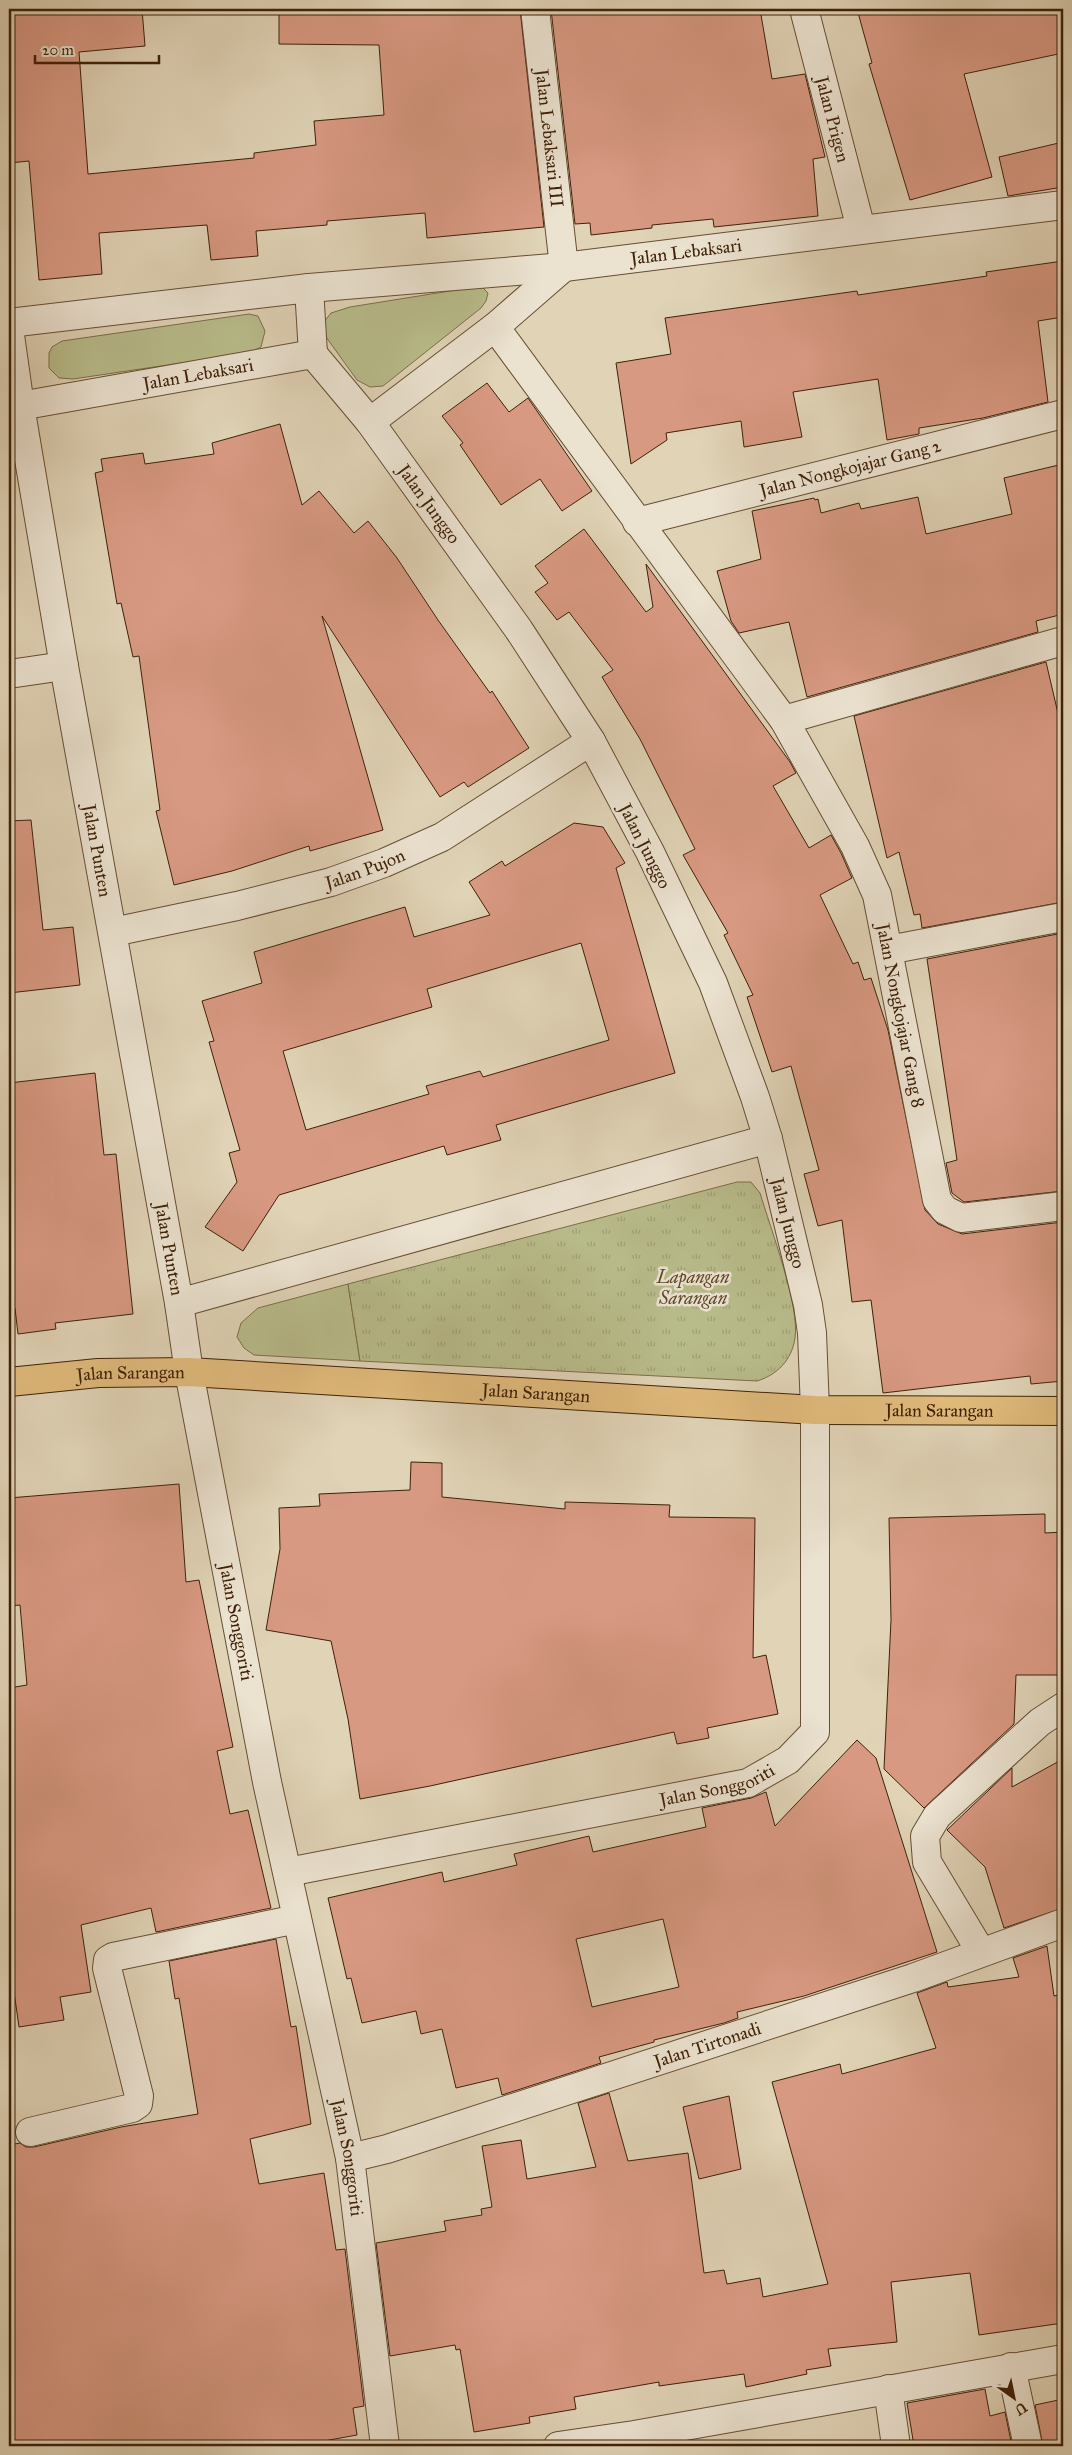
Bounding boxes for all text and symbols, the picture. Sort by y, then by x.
scale bar [35,32,159,64]
text: 20 m [42,41,74,59]
street label: Jalan Lebaksari III [530,66,568,209]
street label: Jalan Prigen [809,72,854,165]
street label: Jalan Lebaksari [627,234,743,271]
street label: Jalan Lebaksari [139,354,255,396]
street label: Jalan Nongkojajar Gang 2 [755,434,944,503]
street label: Jalan Junggo [391,458,465,549]
street label: Jalan Junggo [612,798,676,893]
street label: Jalan Punten [77,800,117,899]
street label: Jalan Pujon [321,844,409,896]
street label: Jalan Nongkojajar Gang 8 [870,920,930,1110]
street label: Jalan Junggo [765,1173,810,1271]
street label: Jalan Punten [149,1199,188,1297]
park label: Lapangan Sarangan [656,1266,730,1309]
street label: Jalan Sarangan [73,1361,185,1387]
street label: Jalan Sarangan [479,1379,591,1407]
street label: Jalan Sarangan [883,1399,994,1423]
street label: Jalan Songgoriti [213,1560,258,1682]
street label: Jalan Songgoriti [656,1759,779,1812]
street label: Jalan Tirtonadi [649,2017,764,2074]
street label: Jalan Songgoriti [325,2095,368,2217]
north arrow [990,2372,1040,2422]
text: U [1011,2398,1030,2419]

